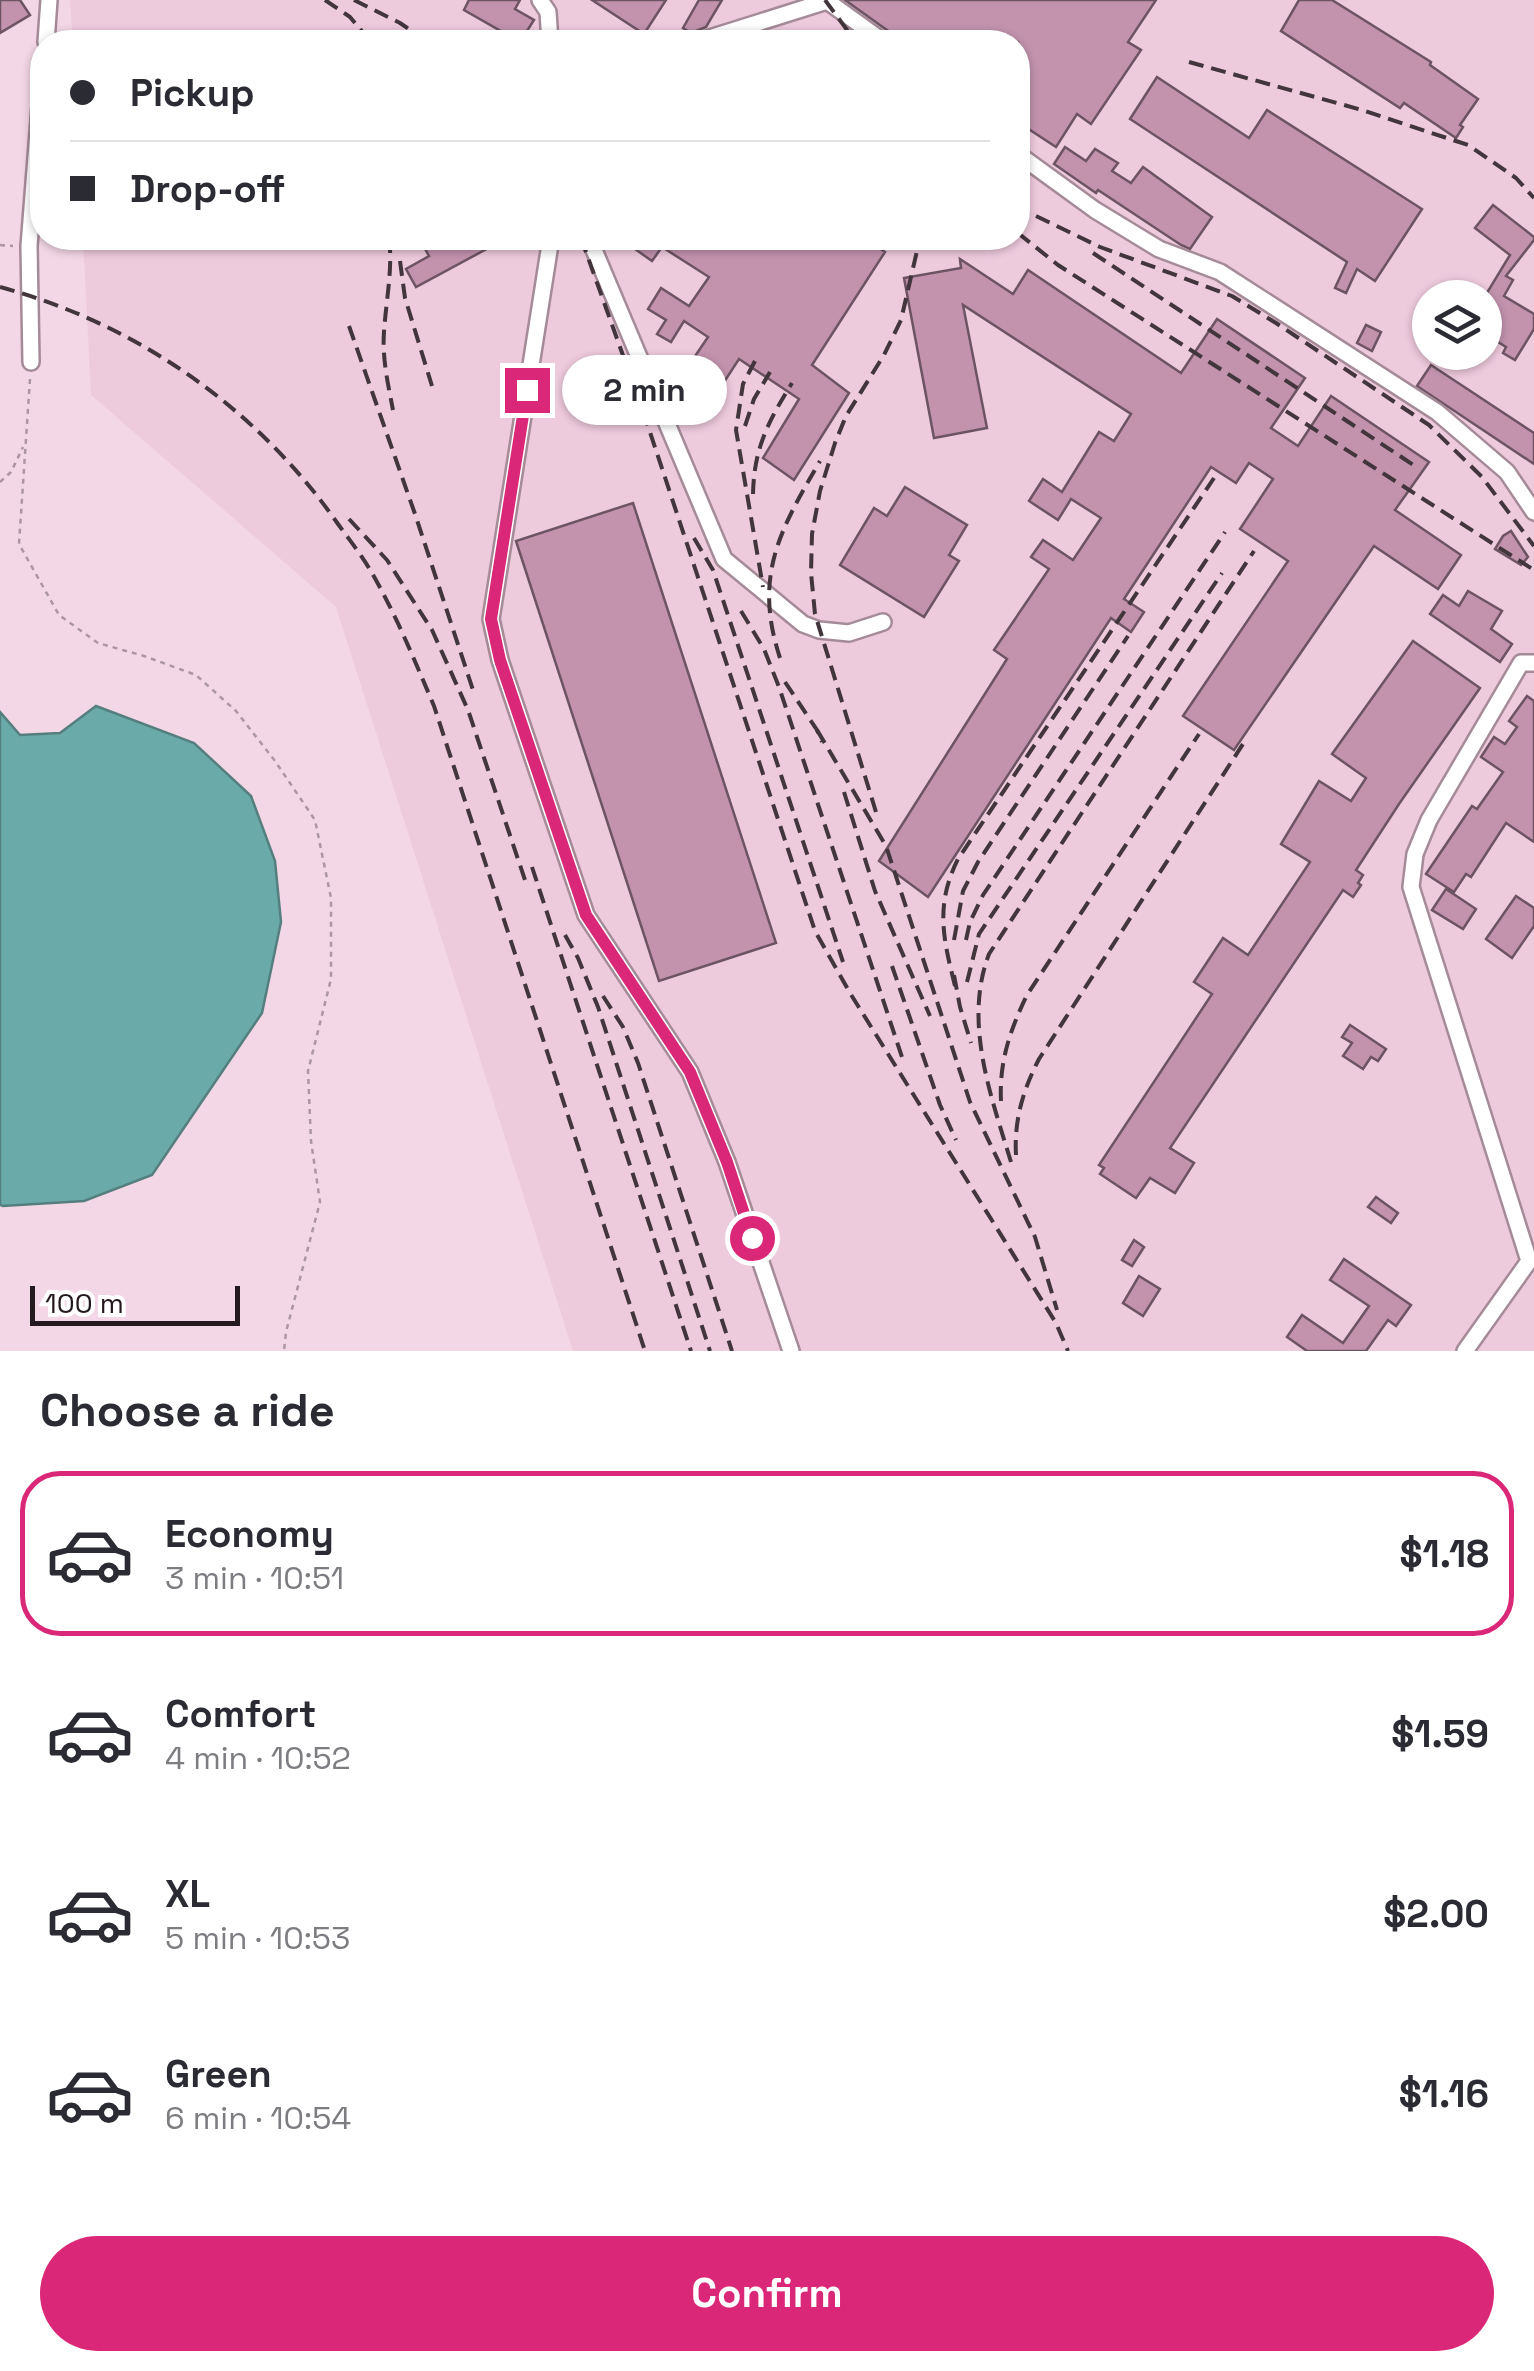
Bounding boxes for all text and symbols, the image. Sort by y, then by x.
text: Pickup [130,69,254,117]
text: Drop-off [130,165,285,213]
map controls [1412,280,1502,370]
button: layers [1412,280,1502,370]
callout: 2 min [562,355,727,425]
route end [505,368,550,413]
text: 2 min [603,370,686,410]
route start [730,1216,775,1261]
scale bar [30,1281,240,1326]
text: 100 m [45,1285,124,1321]
text: Choose a ride [40,1382,335,1439]
icon: car [45,1509,135,1599]
text: Economy [165,1510,334,1558]
text: $1.18 [1399,1530,1489,1578]
text: 3 min · 10:51 [165,1558,344,1598]
icon: car [45,1689,135,1779]
text: Comfort [165,1690,316,1738]
text: $1.59 [1391,1710,1489,1758]
text: 4 min · 10:52 [165,1738,351,1778]
icon: car [45,1869,135,1959]
text: XL [165,1870,210,1918]
text: $2.00 [1383,1890,1489,1938]
text: 5 min · 10:53 [165,1918,350,1958]
icon: car [45,2049,135,2139]
text: Green [165,2050,272,2098]
text: $1.16 [1399,2070,1489,2118]
text: 6 min · 10:54 [165,2098,351,2138]
button: Confirm [40,2236,1494,2351]

